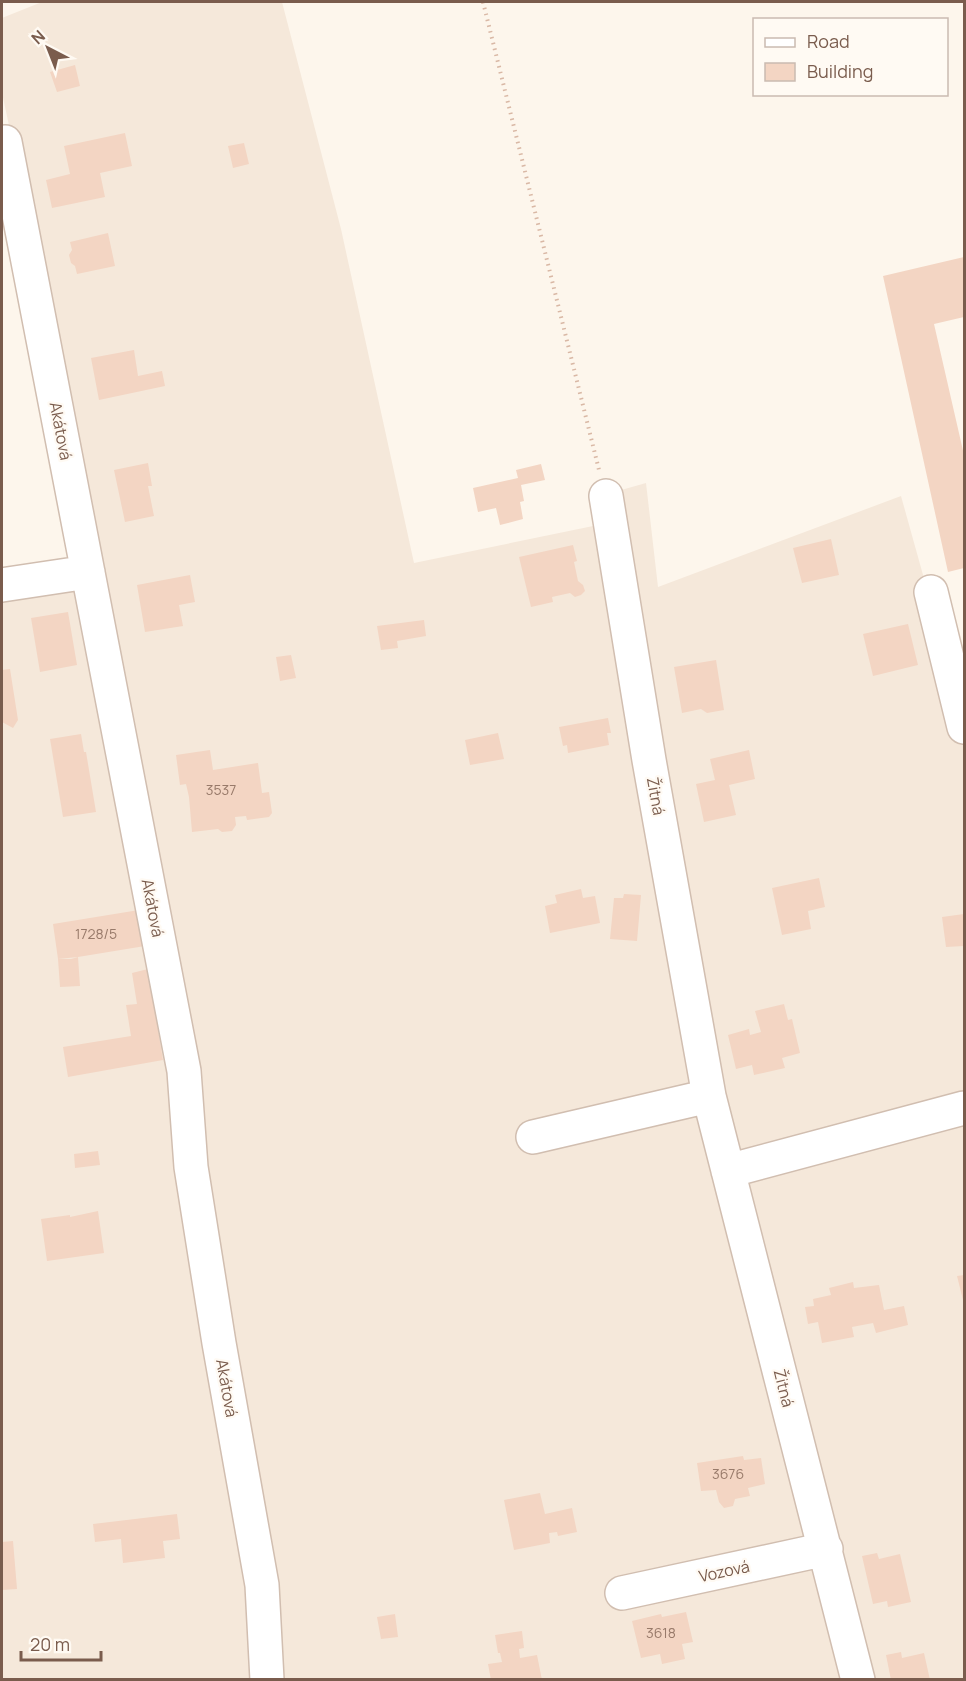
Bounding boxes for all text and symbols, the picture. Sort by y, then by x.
north arrow [18,18,78,78]
legend [753,18,948,96]
text: N [26,25,50,49]
text: Road [807,29,850,53]
text: Building [807,59,873,83]
street label: Akátová [45,400,77,462]
street label: Žitná [642,775,670,817]
house number: 3537 [206,780,236,799]
street label: Akátová [137,877,169,939]
house number: 1728/5 [75,924,117,943]
street label: Akátová [211,1357,243,1419]
street label: Žitná [769,1367,799,1409]
house number: 3676 [712,1464,744,1483]
street label: Vozová [697,1555,751,1587]
house number: 3618 [646,1623,676,1642]
scale bar [21,1624,100,1662]
text: 20 m [30,1632,70,1656]

